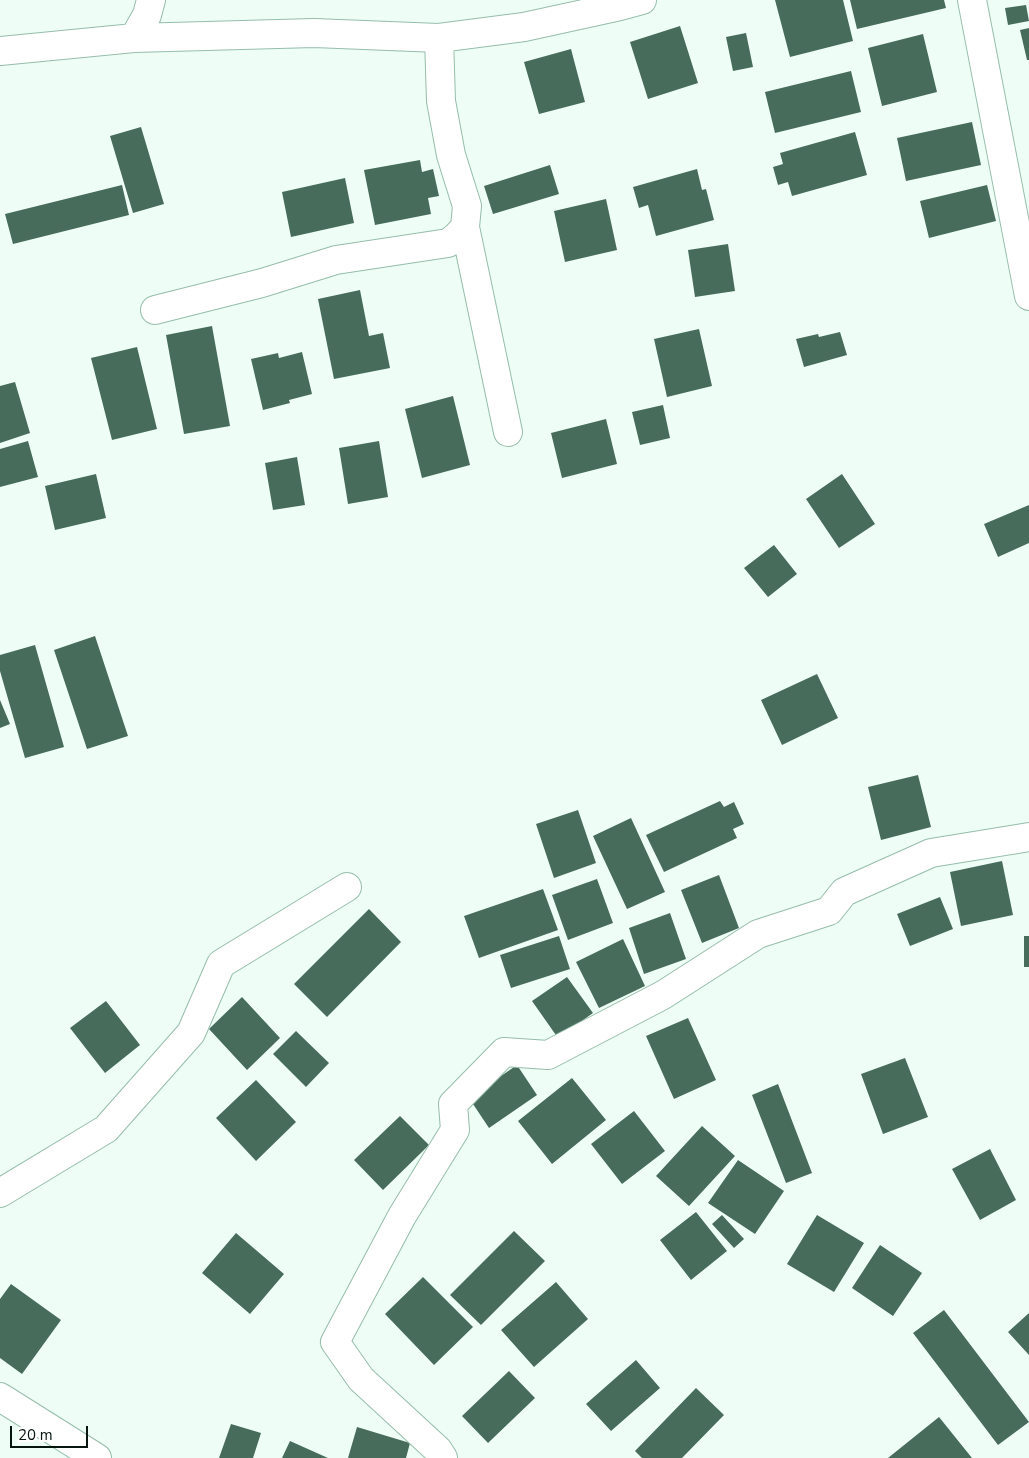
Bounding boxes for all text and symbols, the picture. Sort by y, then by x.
scale bar [12,1416,90,1448]
text: 20 m [18,1425,53,1445]

